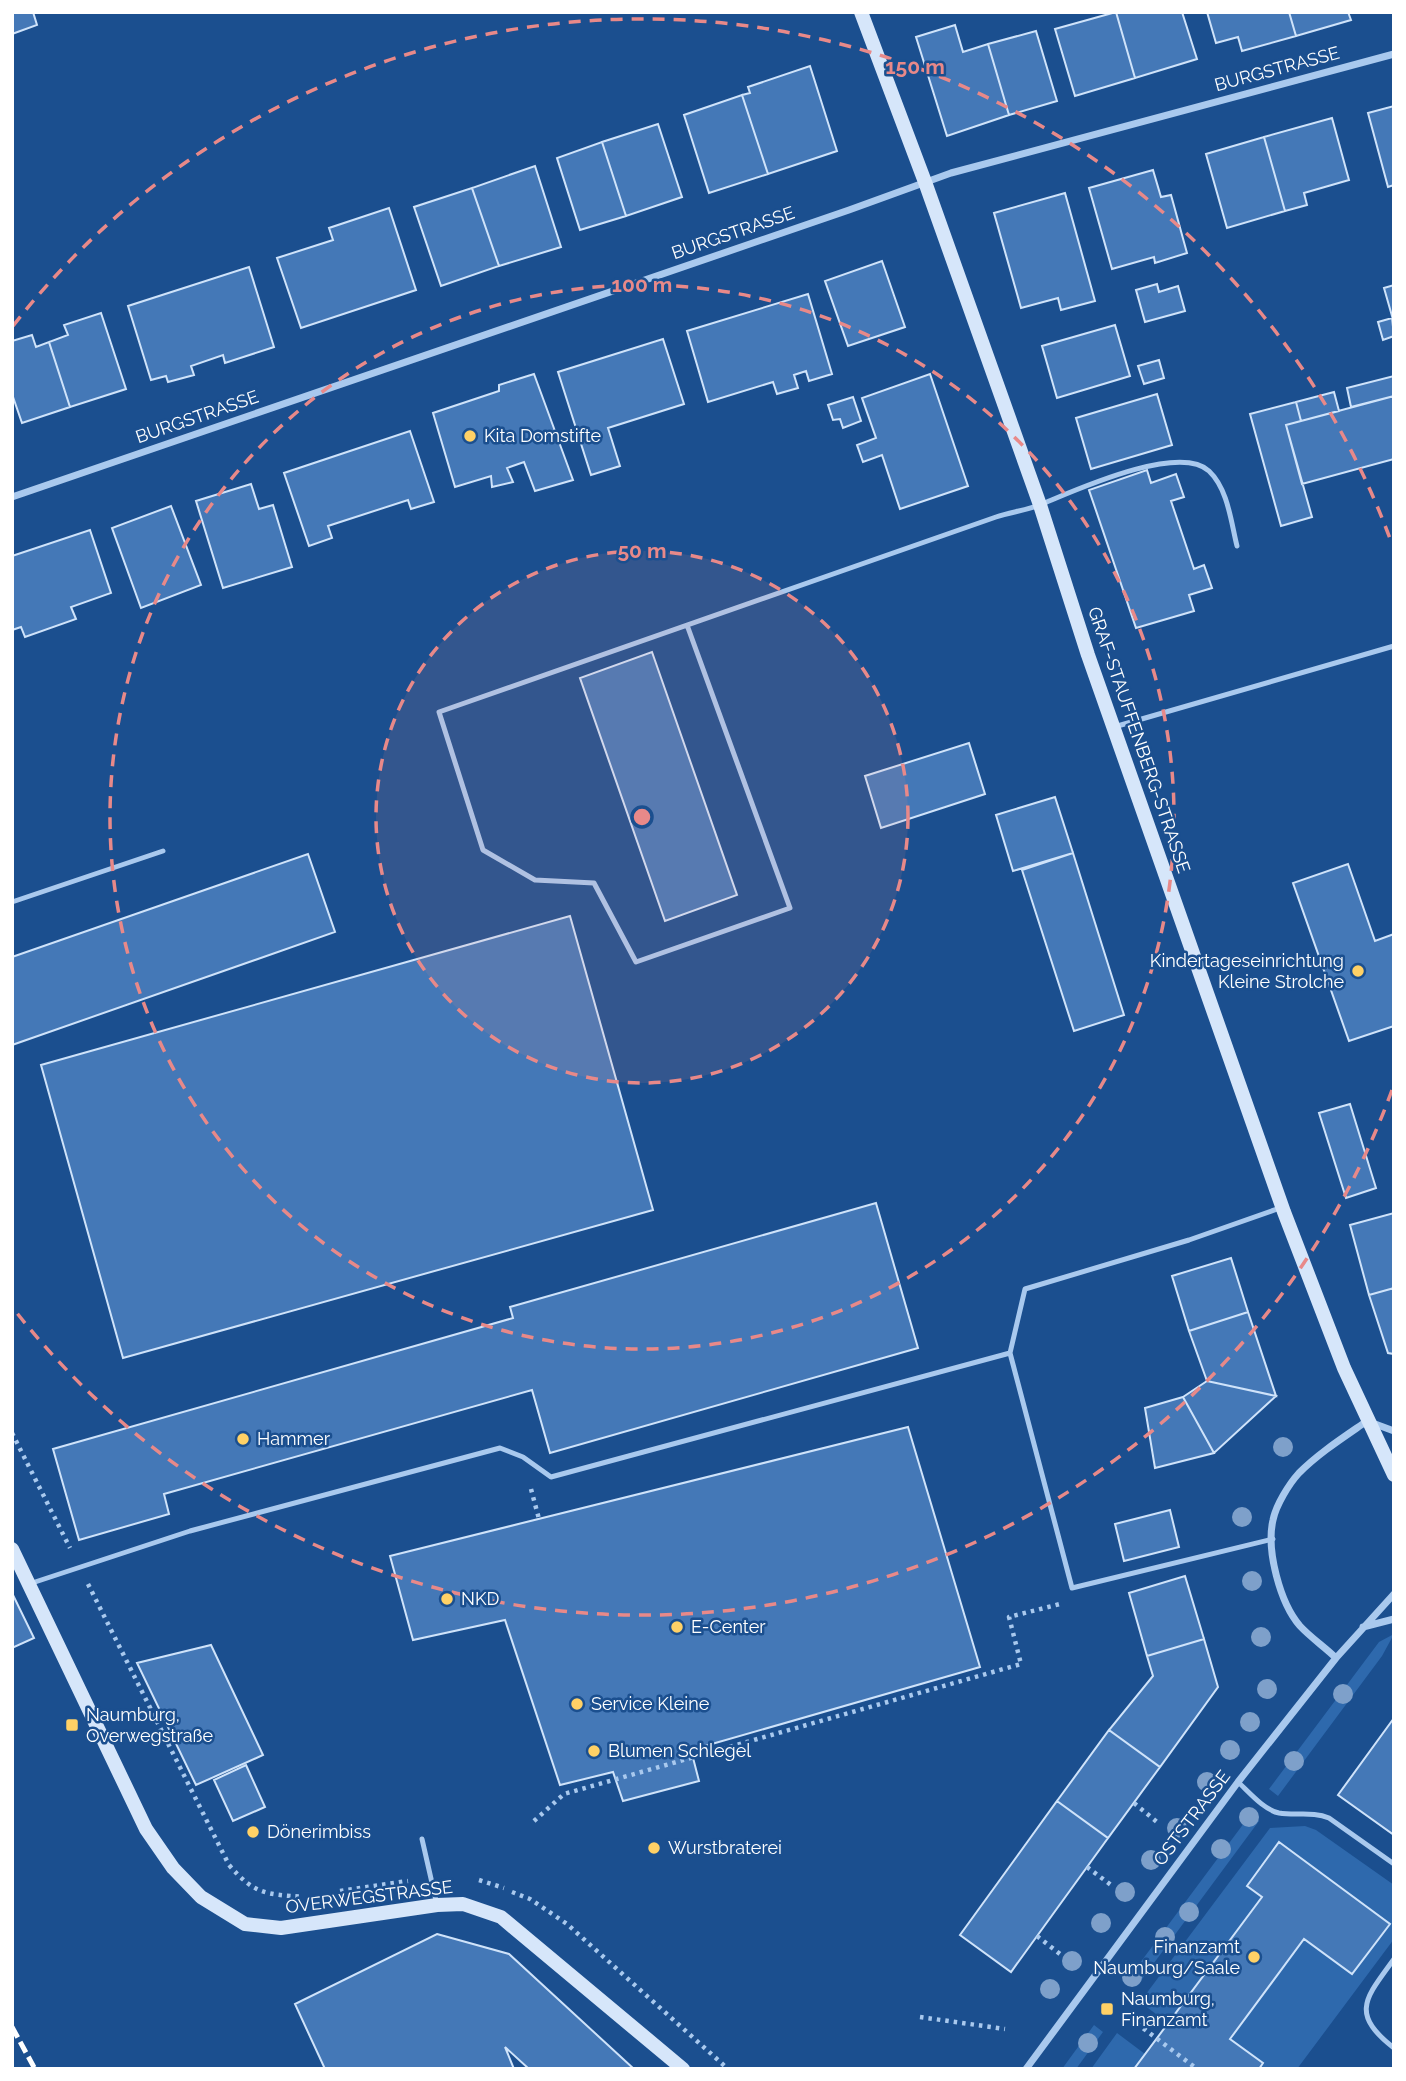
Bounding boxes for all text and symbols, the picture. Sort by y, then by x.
street label: BURGSTRASSE [1212,42,1342,95]
text: 150 m [885,54,945,79]
street label: BURGSTRASSE [669,202,797,263]
text: 100 m [612,272,672,297]
street label: BURGSTRASSE [133,386,261,447]
place label: Kita Domstifte [484,425,602,446]
marker: Kita Domstifte [462,428,478,444]
text: 50 m [617,538,667,563]
street label: GRAF-STAUFFENBERG-STRASSE [1084,604,1195,876]
centre of rings [630,805,654,829]
place label: Kindertageseinrichtung Kleine Strolche [1150,950,1344,992]
marker: Kindertageseinrichtung Kleine Strolche [1350,963,1366,979]
place label: Hammer [257,1428,331,1449]
marker: Hammer [235,1431,251,1447]
place label: NKD [461,1588,499,1609]
marker: NKD [439,1591,455,1607]
place label: E-Center [691,1616,766,1637]
marker: E-Center [669,1619,685,1635]
place label: Service Kleine [591,1693,710,1714]
marker: Service Kleine [569,1696,585,1712]
place label: Naumburg, Overwegstraße [86,1704,213,1746]
marker: Naumburg, Overwegstraße [64,1717,80,1733]
place label: Blumen Schlegel [608,1740,751,1761]
marker: Blumen Schlegel [586,1743,602,1759]
street label: OSTSTRASSE [1149,1766,1234,1869]
place label: Dönerimbiss [267,1821,371,1842]
marker: Dönerimbiss [245,1824,261,1840]
place label: Wurstbraterei [668,1837,782,1858]
marker: Wurstbraterei [646,1840,662,1856]
street label: OVERWEGSTRASSE [284,1876,454,1917]
place label: Finanzamt Naumburg/Saale [1093,1936,1240,1978]
marker: Finanzamt Naumburg/Saale [1246,1949,1262,1965]
place label: Naumburg, Finanzamt [1121,1988,1215,2030]
marker: Naumburg, Finanzamt [1099,2001,1115,2017]

